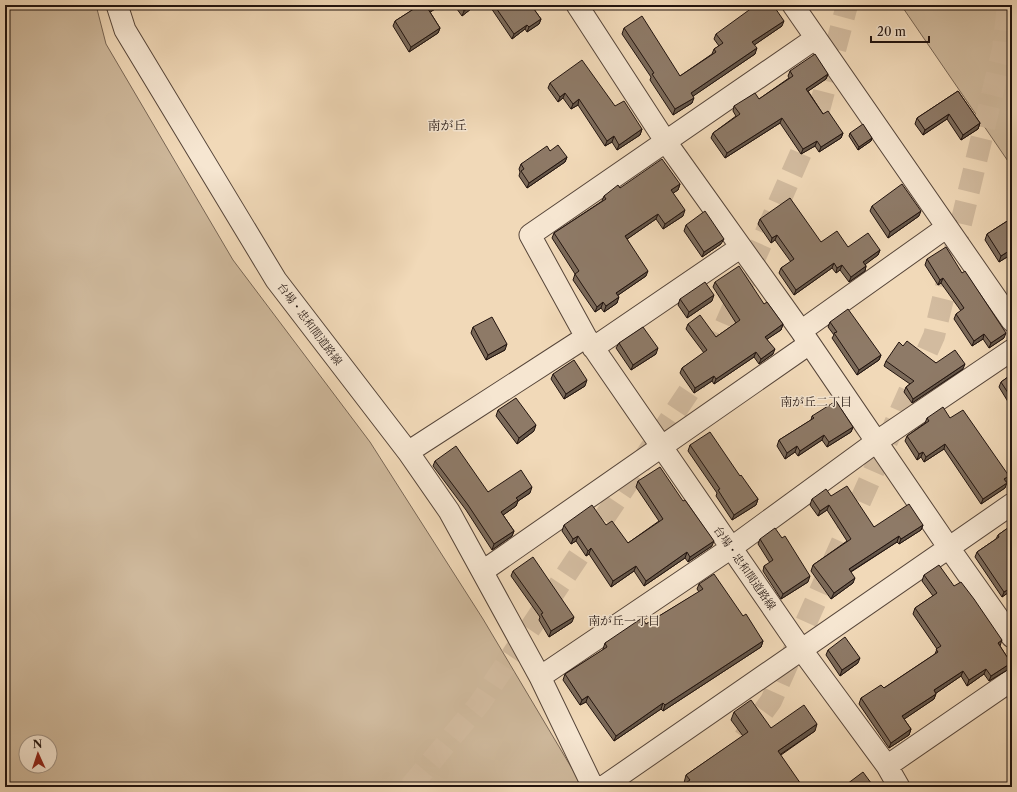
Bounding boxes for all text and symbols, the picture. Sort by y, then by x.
scale bar [871,18,929,44]
text: 20 m [877,24,906,39]
district label: 南が丘 [427,117,467,133]
street label: 台場・忠和間道路線 [275,280,345,368]
district label: 南が丘二丁目 [780,394,852,409]
street label: 台場・忠和間道路線 [711,523,779,613]
district label: 南が丘一丁目 [588,613,660,628]
north arrow [18,734,58,774]
text: N [32,737,43,751]

